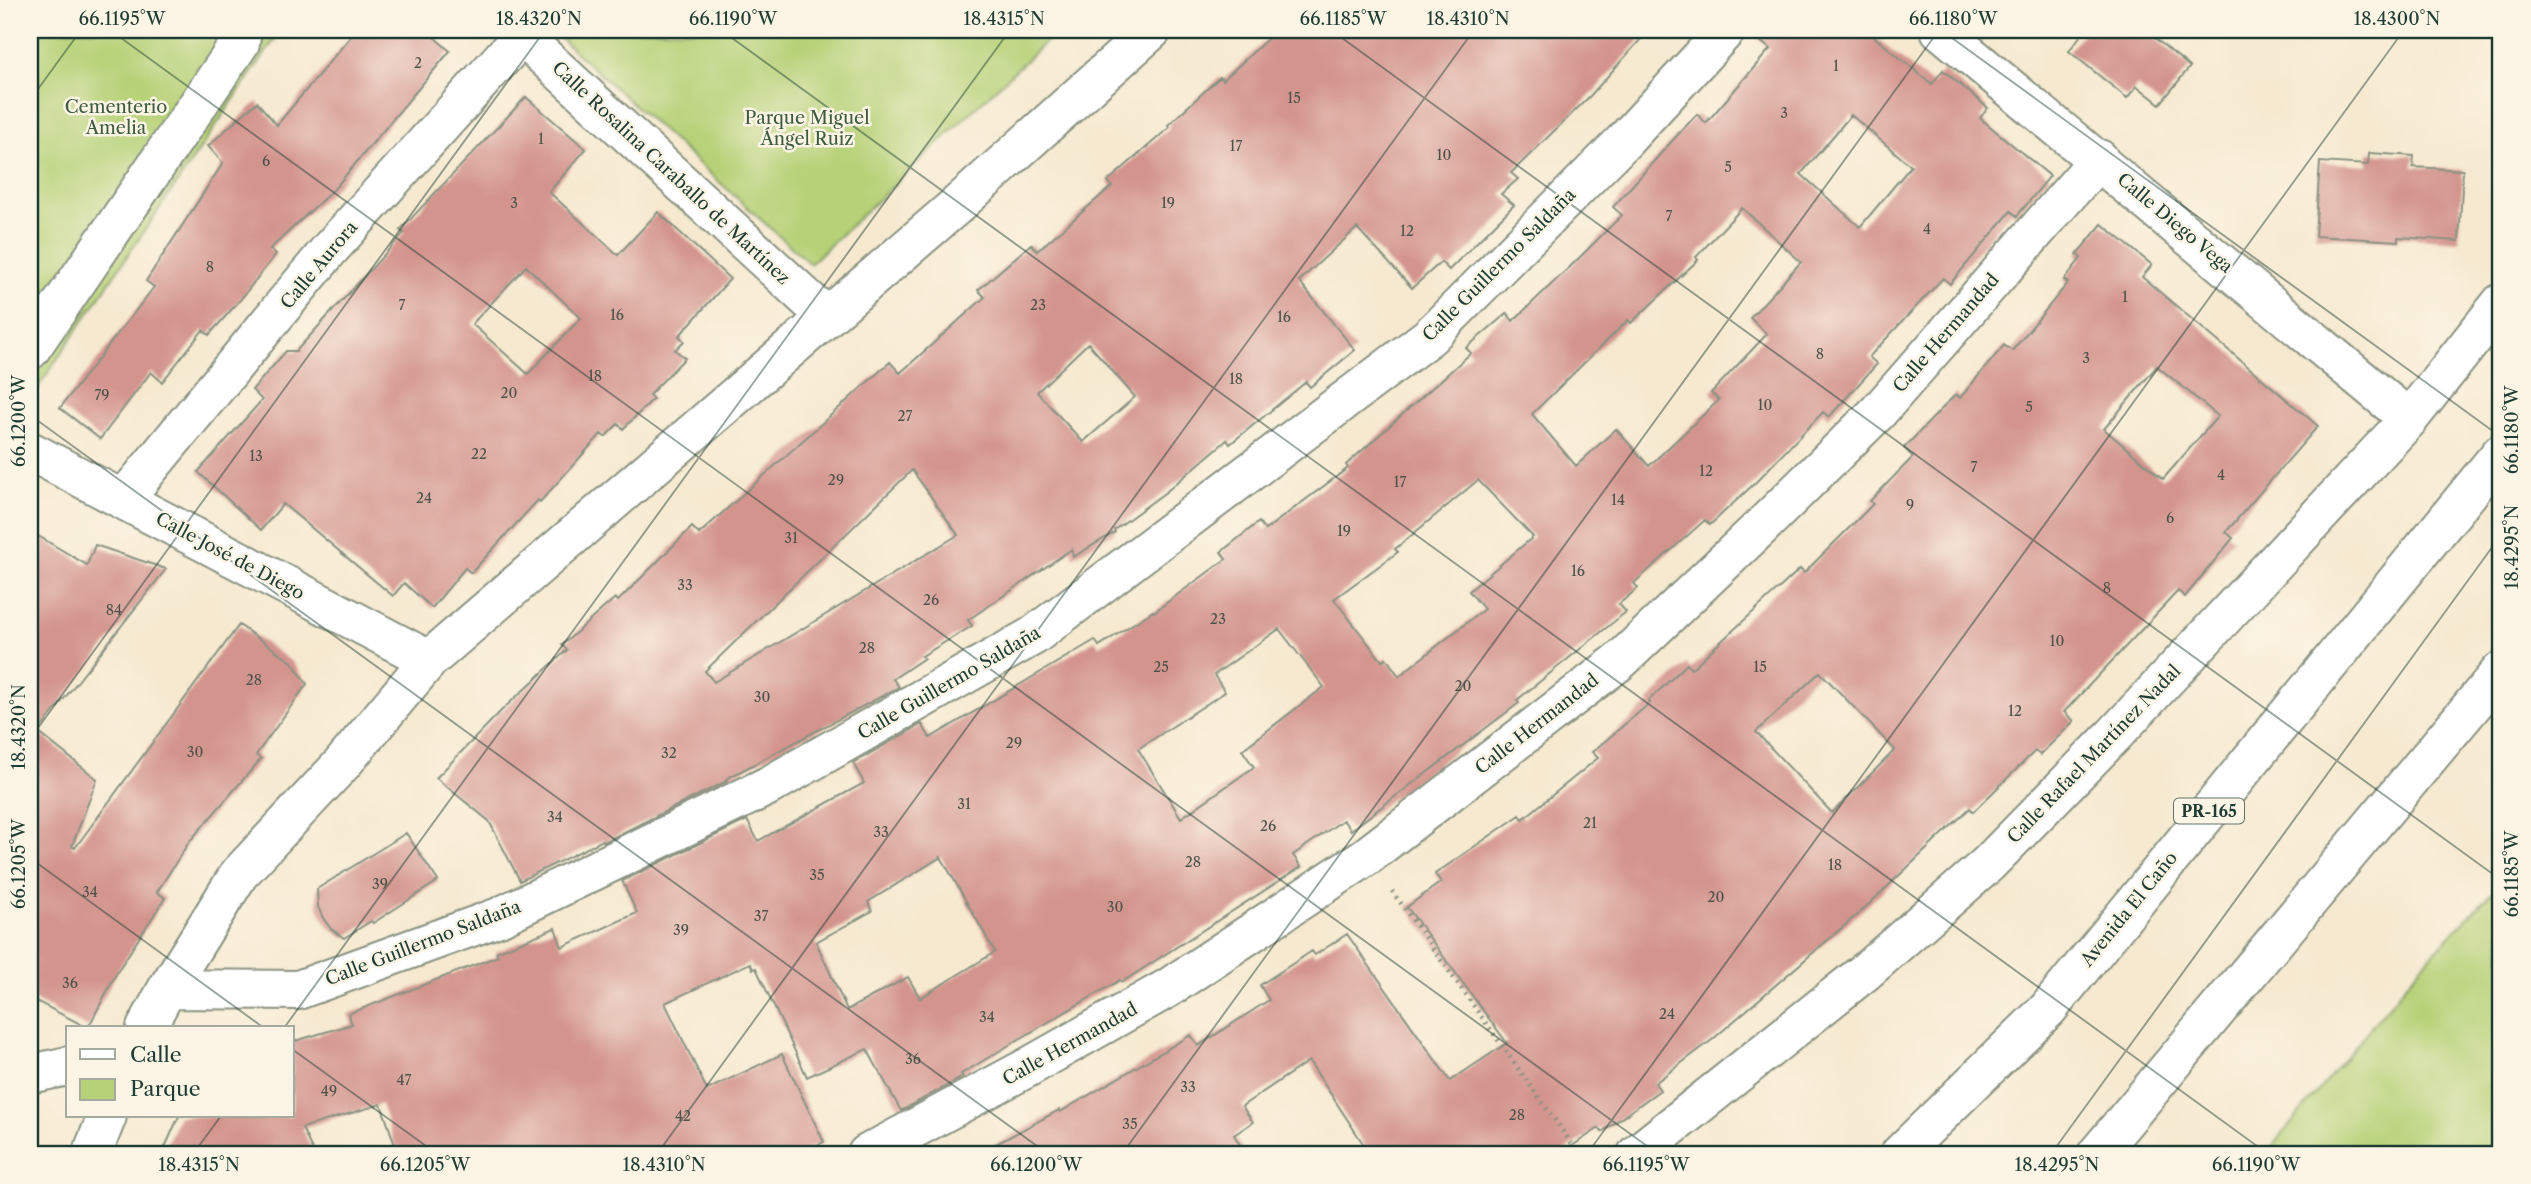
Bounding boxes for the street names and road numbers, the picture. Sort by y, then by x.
street label: Calle Rosalina Caraballo de Martínez [548,57,794,289]
street label: Calle Diego Vega [2113,168,2238,278]
street label: Calle Guillermo Saldaña [1418,184,1580,346]
street label: Calle Aurora [276,216,362,313]
street label: Calle Hermandad [1888,269,2004,397]
street label: Calle José de Diego [152,507,308,605]
street label: Calle Guillermo Saldaña [854,621,1045,744]
street label: Calle Rafael Martínez Nadal [2003,660,2185,848]
street label: Calle Hermandad [1471,669,1603,779]
road number: PR-165 [2174,798,2244,824]
street label: Avenida El Caño [2075,847,2182,972]
street label: Calle Guillermo Saldaña [322,895,524,990]
street label: Calle Hermandad [999,998,1141,1090]

